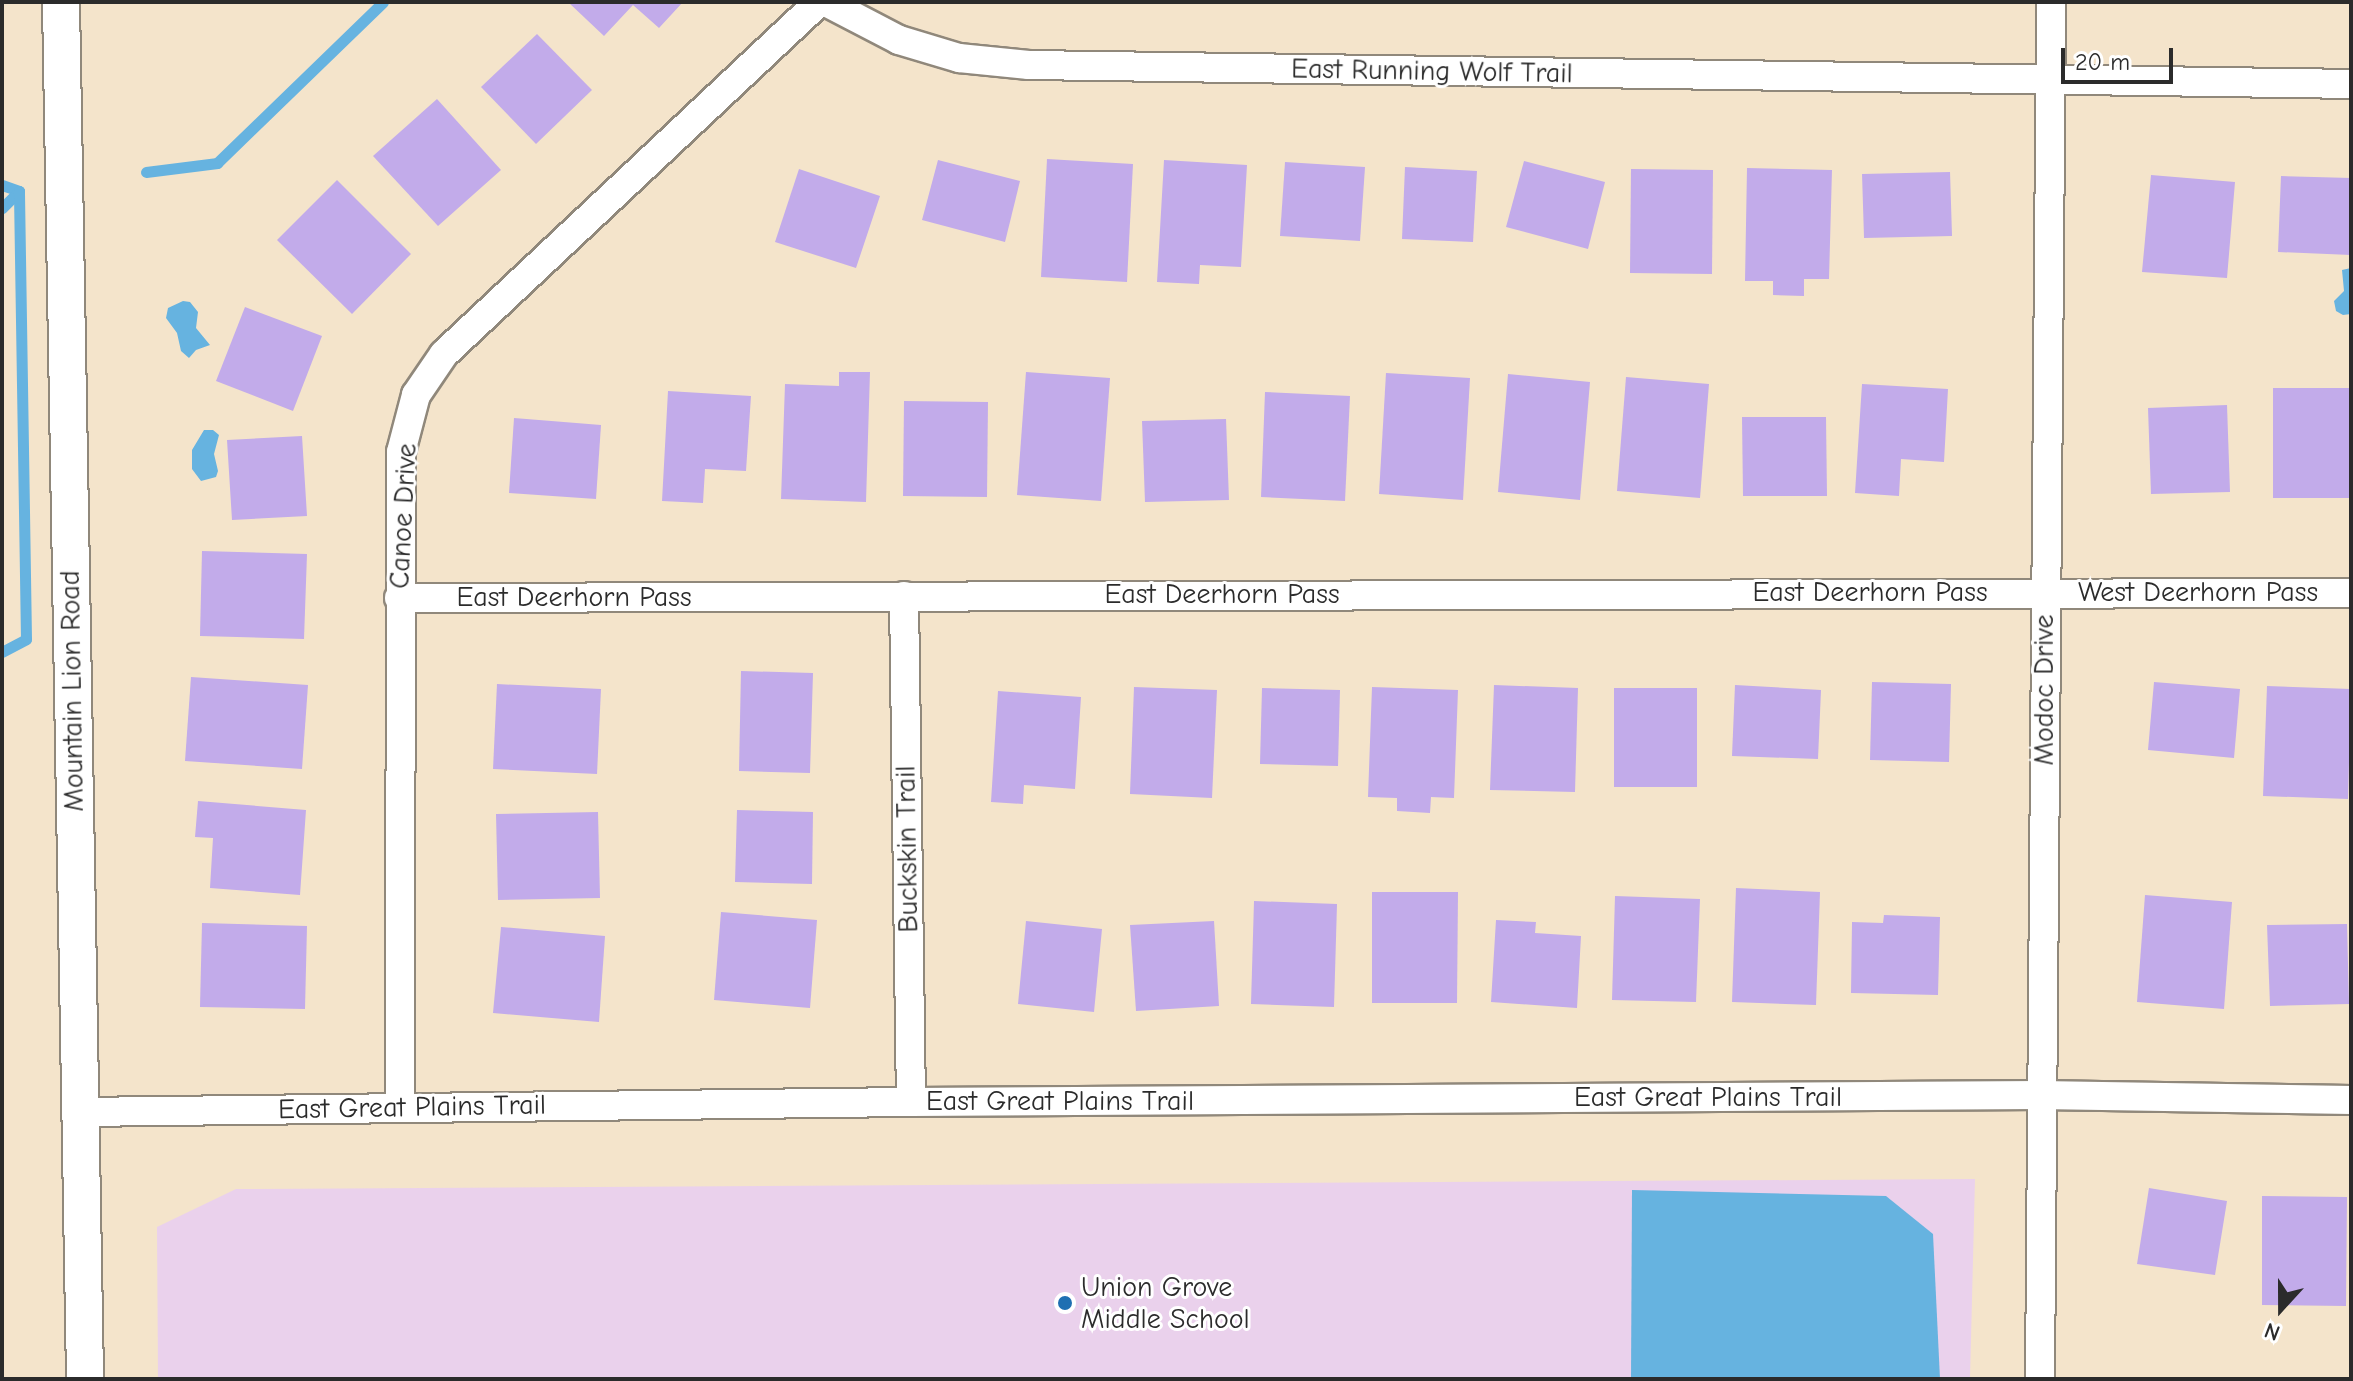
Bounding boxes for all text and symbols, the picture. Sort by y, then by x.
scale bar [2065,32,2177,82]
text: 20 m [2075,48,2130,76]
street label: East Running Wolf Trail [1291,52,1573,90]
street label: Canoe Drive [382,442,424,590]
street label: Mountain Lion Road [53,570,91,812]
street label: East Deerhorn Pass [1752,575,1988,609]
street label: West Deerhorn Pass [2078,575,2318,609]
street label: East Deerhorn Pass [1104,577,1340,611]
street label: East Deerhorn Pass [456,580,692,614]
street label: Modoc Drive [2027,614,2061,766]
street label: Buckskin Trail [889,765,925,933]
street label: East Great Plains Trail [1574,1080,1842,1114]
street label: East Great Plains Trail [926,1084,1194,1118]
street label: East Great Plains Trail [278,1088,546,1126]
north arrow [2241,1269,2321,1349]
place label: Union Grove Middle School [1081,1270,1250,1336]
marker: Union Grove Middle School [1056,1294,1074,1312]
text: N [2261,1317,2284,1346]

